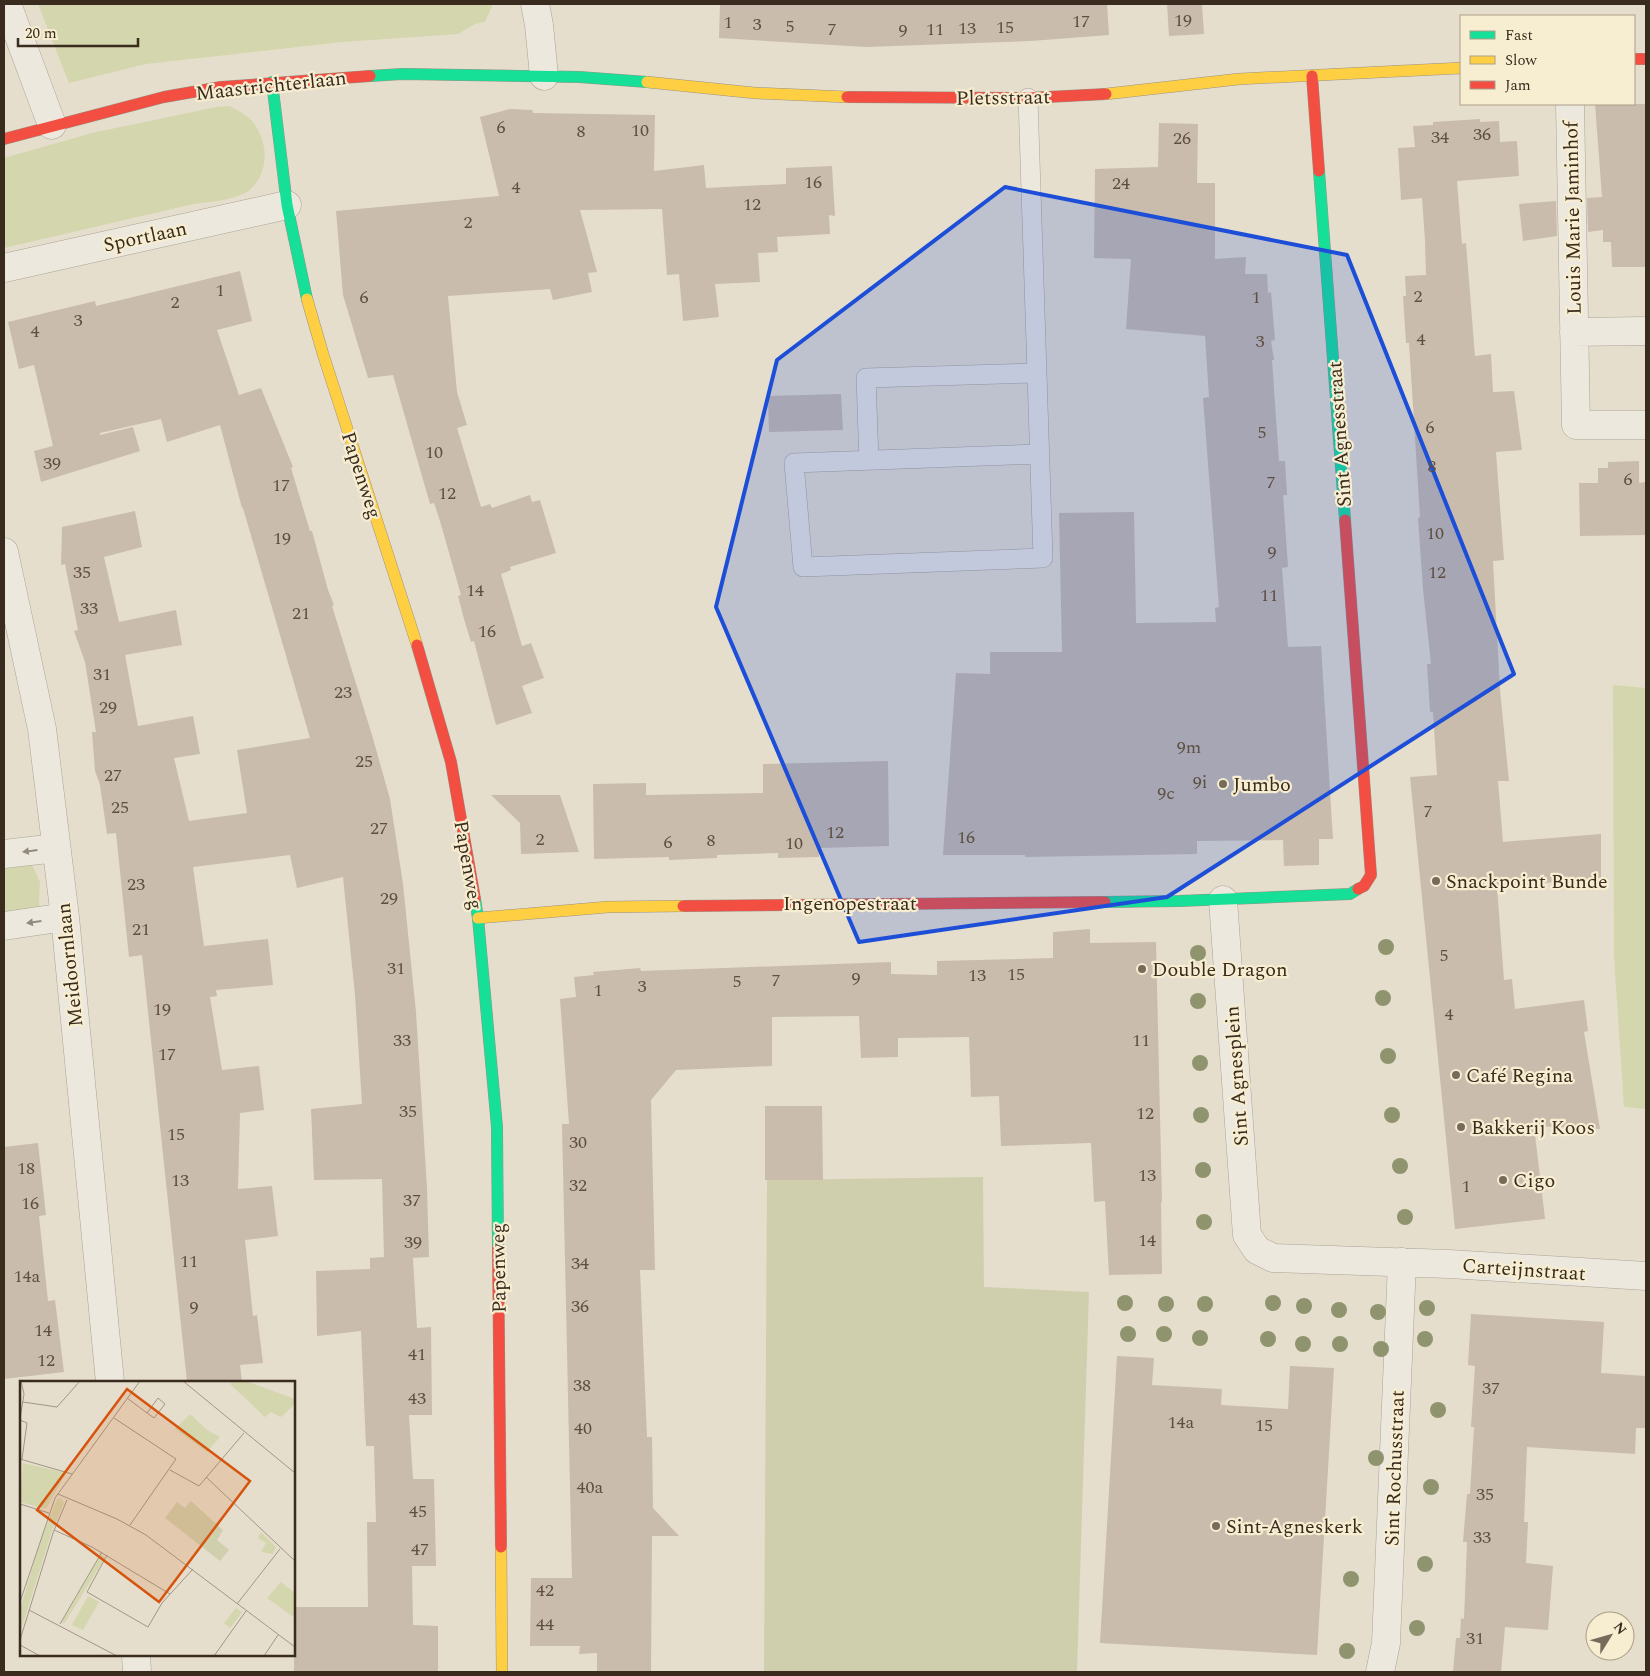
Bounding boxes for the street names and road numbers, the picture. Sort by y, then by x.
street label: Maastrichterlaan [194,63,348,109]
street label: Pletsstraat [956,82,1050,114]
street label: Louis Marie Jaminhof [1556,119,1590,315]
street label: Sportlaan [101,213,190,260]
street label: Sint Agnesstraat [1320,360,1360,508]
street label: Papenweg [333,428,389,523]
street label: Papenweg [445,818,491,912]
street label: Ingenopestraat [783,889,917,919]
street label: Meidoornlaan [49,901,91,1028]
street label: Sint Agnesplein [1217,1005,1257,1147]
street label: Papenweg [483,1223,515,1313]
street label: Carteijnstraat [1461,1251,1587,1289]
street label: Sint Rochusstraat [1377,1390,1413,1547]

